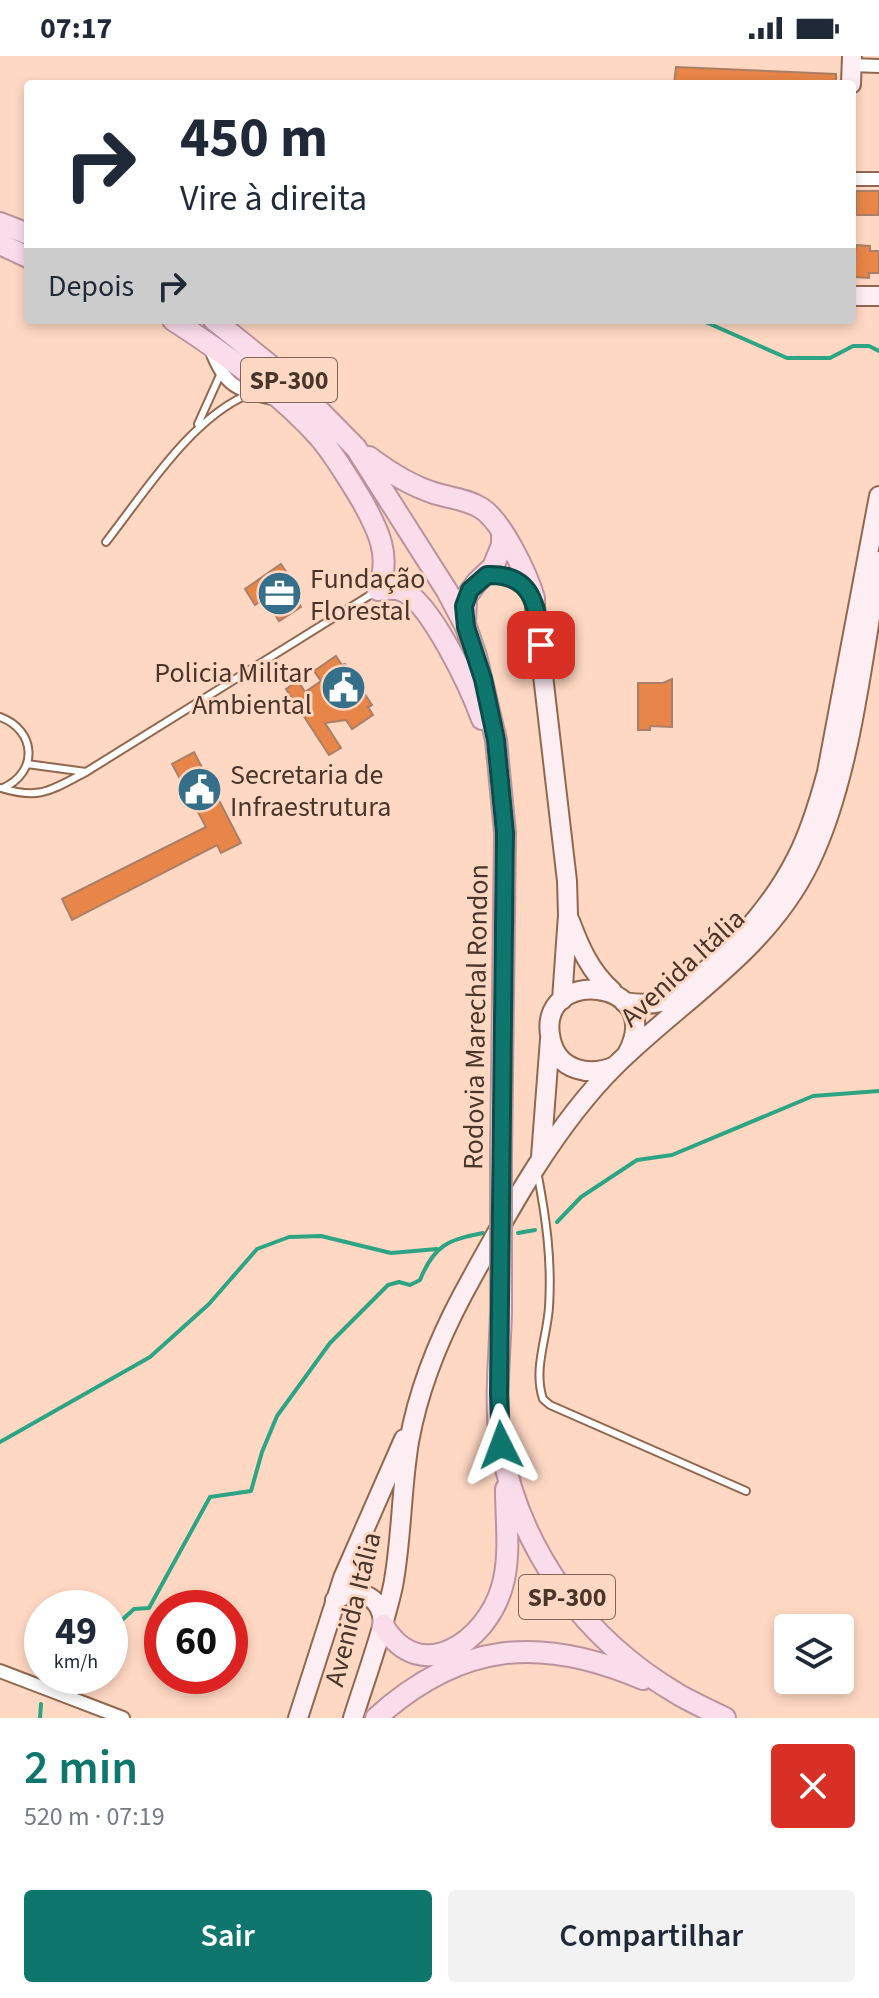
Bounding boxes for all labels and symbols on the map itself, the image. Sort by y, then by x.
road number: SP-300 [241,358,337,402]
place label: Fundação Florestal [310,559,425,631]
office icon: Fundação Florestal [255,570,303,618]
pin [507,611,575,679]
place label: Policia Militar Ambiental [154,653,312,725]
public building icon: Policia Militar Ambiental [319,664,367,712]
place label: Secretaria de Infraestrutura [230,755,391,827]
public building icon: Secretaria de Infraestrutura [175,766,223,814]
street label: Rodovia Marechal Rondon [453,864,499,1170]
street label: Avenida Itália [611,899,754,1036]
position arrow [459,1403,543,1487]
street label: Avenida Itália [314,1528,391,1691]
road number: SP-300 [519,1575,615,1619]
speed limit sign: 60 [144,1590,248,1694]

